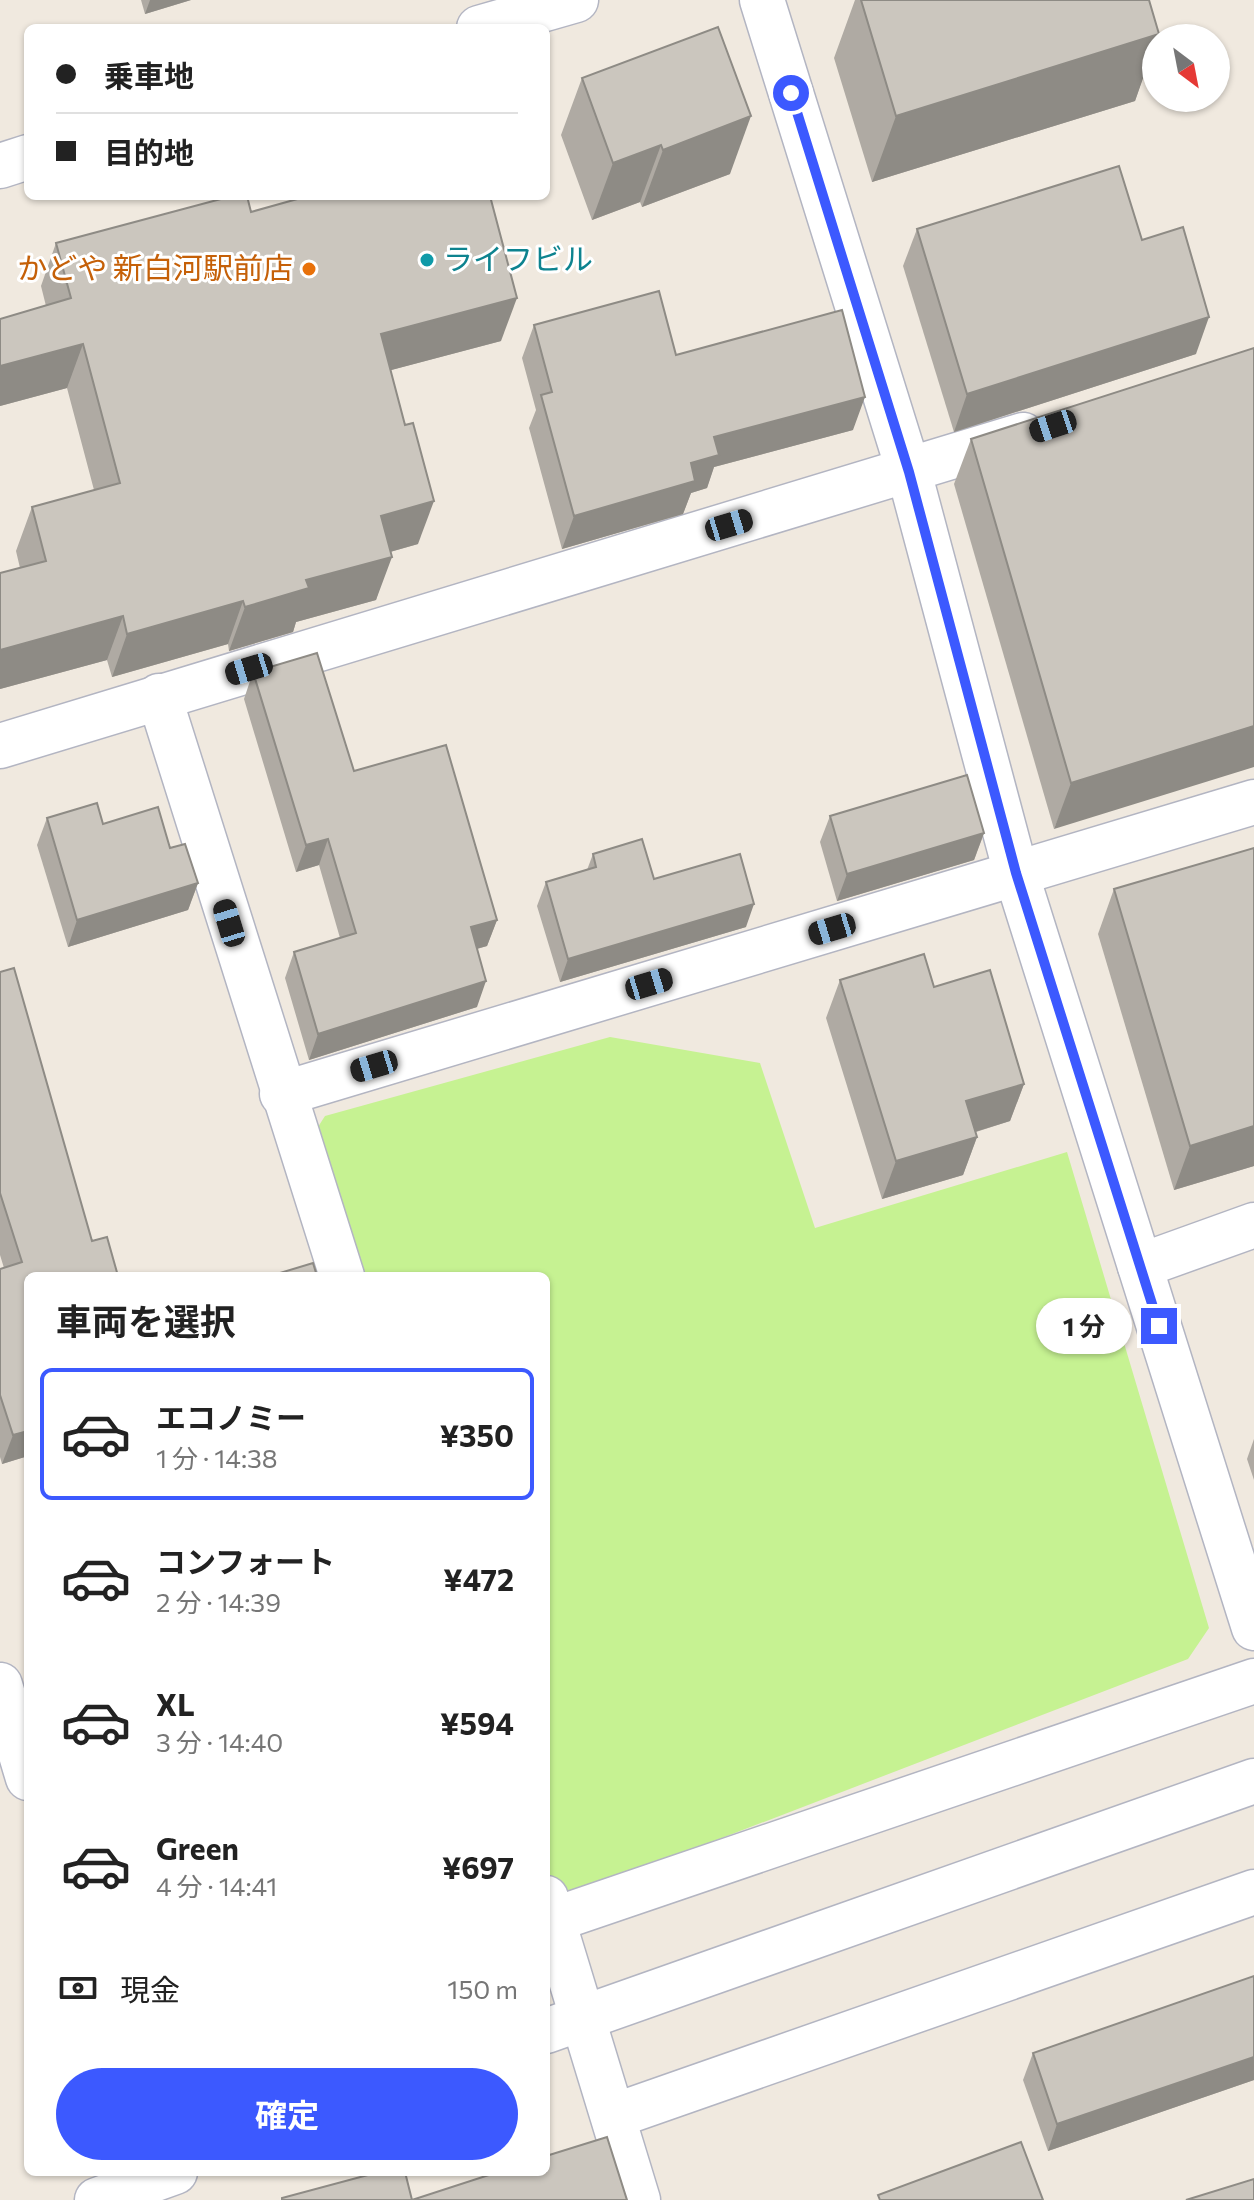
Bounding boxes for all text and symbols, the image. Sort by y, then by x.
north arrow [1142,24,1230,112]
map controls [1142,24,1230,112]
text: 乗車地 [104,56,194,93]
route start [773,75,809,111]
text: 目的地 [104,133,194,170]
place label: ライフビル [443,239,593,276]
place label: かどや 新白河駅前店 [17,248,293,285]
marker: ライフビル [418,251,436,269]
marker: かどや 新白河駅前店 [300,260,318,278]
car [1026,407,1080,445]
car [703,507,755,543]
car [223,651,275,687]
car [211,897,247,949]
car [806,911,858,947]
car [623,966,675,1002]
car [348,1048,400,1084]
text: 車両を選択 [56,1298,236,1342]
callout: 1 分 [1035,1298,1131,1354]
route end [1141,1308,1177,1344]
text: 1 分 [1063,1310,1105,1341]
icon: car [60,1398,132,1470]
text: エコノミー [156,1398,306,1435]
text: ¥350 [440,1416,514,1453]
text: 1 分 · 14:38 [156,1442,278,1473]
icon: car [60,1542,132,1614]
text: コンフォート [156,1542,335,1579]
text: ¥472 [443,1560,514,1597]
text: 2 分 · 14:39 [156,1586,281,1617]
text: XL [156,1685,195,1722]
icon: car [60,1686,132,1758]
text: ¥594 [440,1704,514,1741]
text: 3 分 · 14:40 [156,1726,283,1757]
text: Green [156,1829,239,1866]
icon: car [60,1830,132,1902]
text: ¥697 [442,1848,514,1885]
text: 4 分 · 14:41 [156,1870,277,1901]
icon: cash [56,1966,100,2010]
text: 現金 [120,1970,180,2007]
text: 150 m [447,1973,518,2004]
button: 確定 [56,2068,518,2160]

